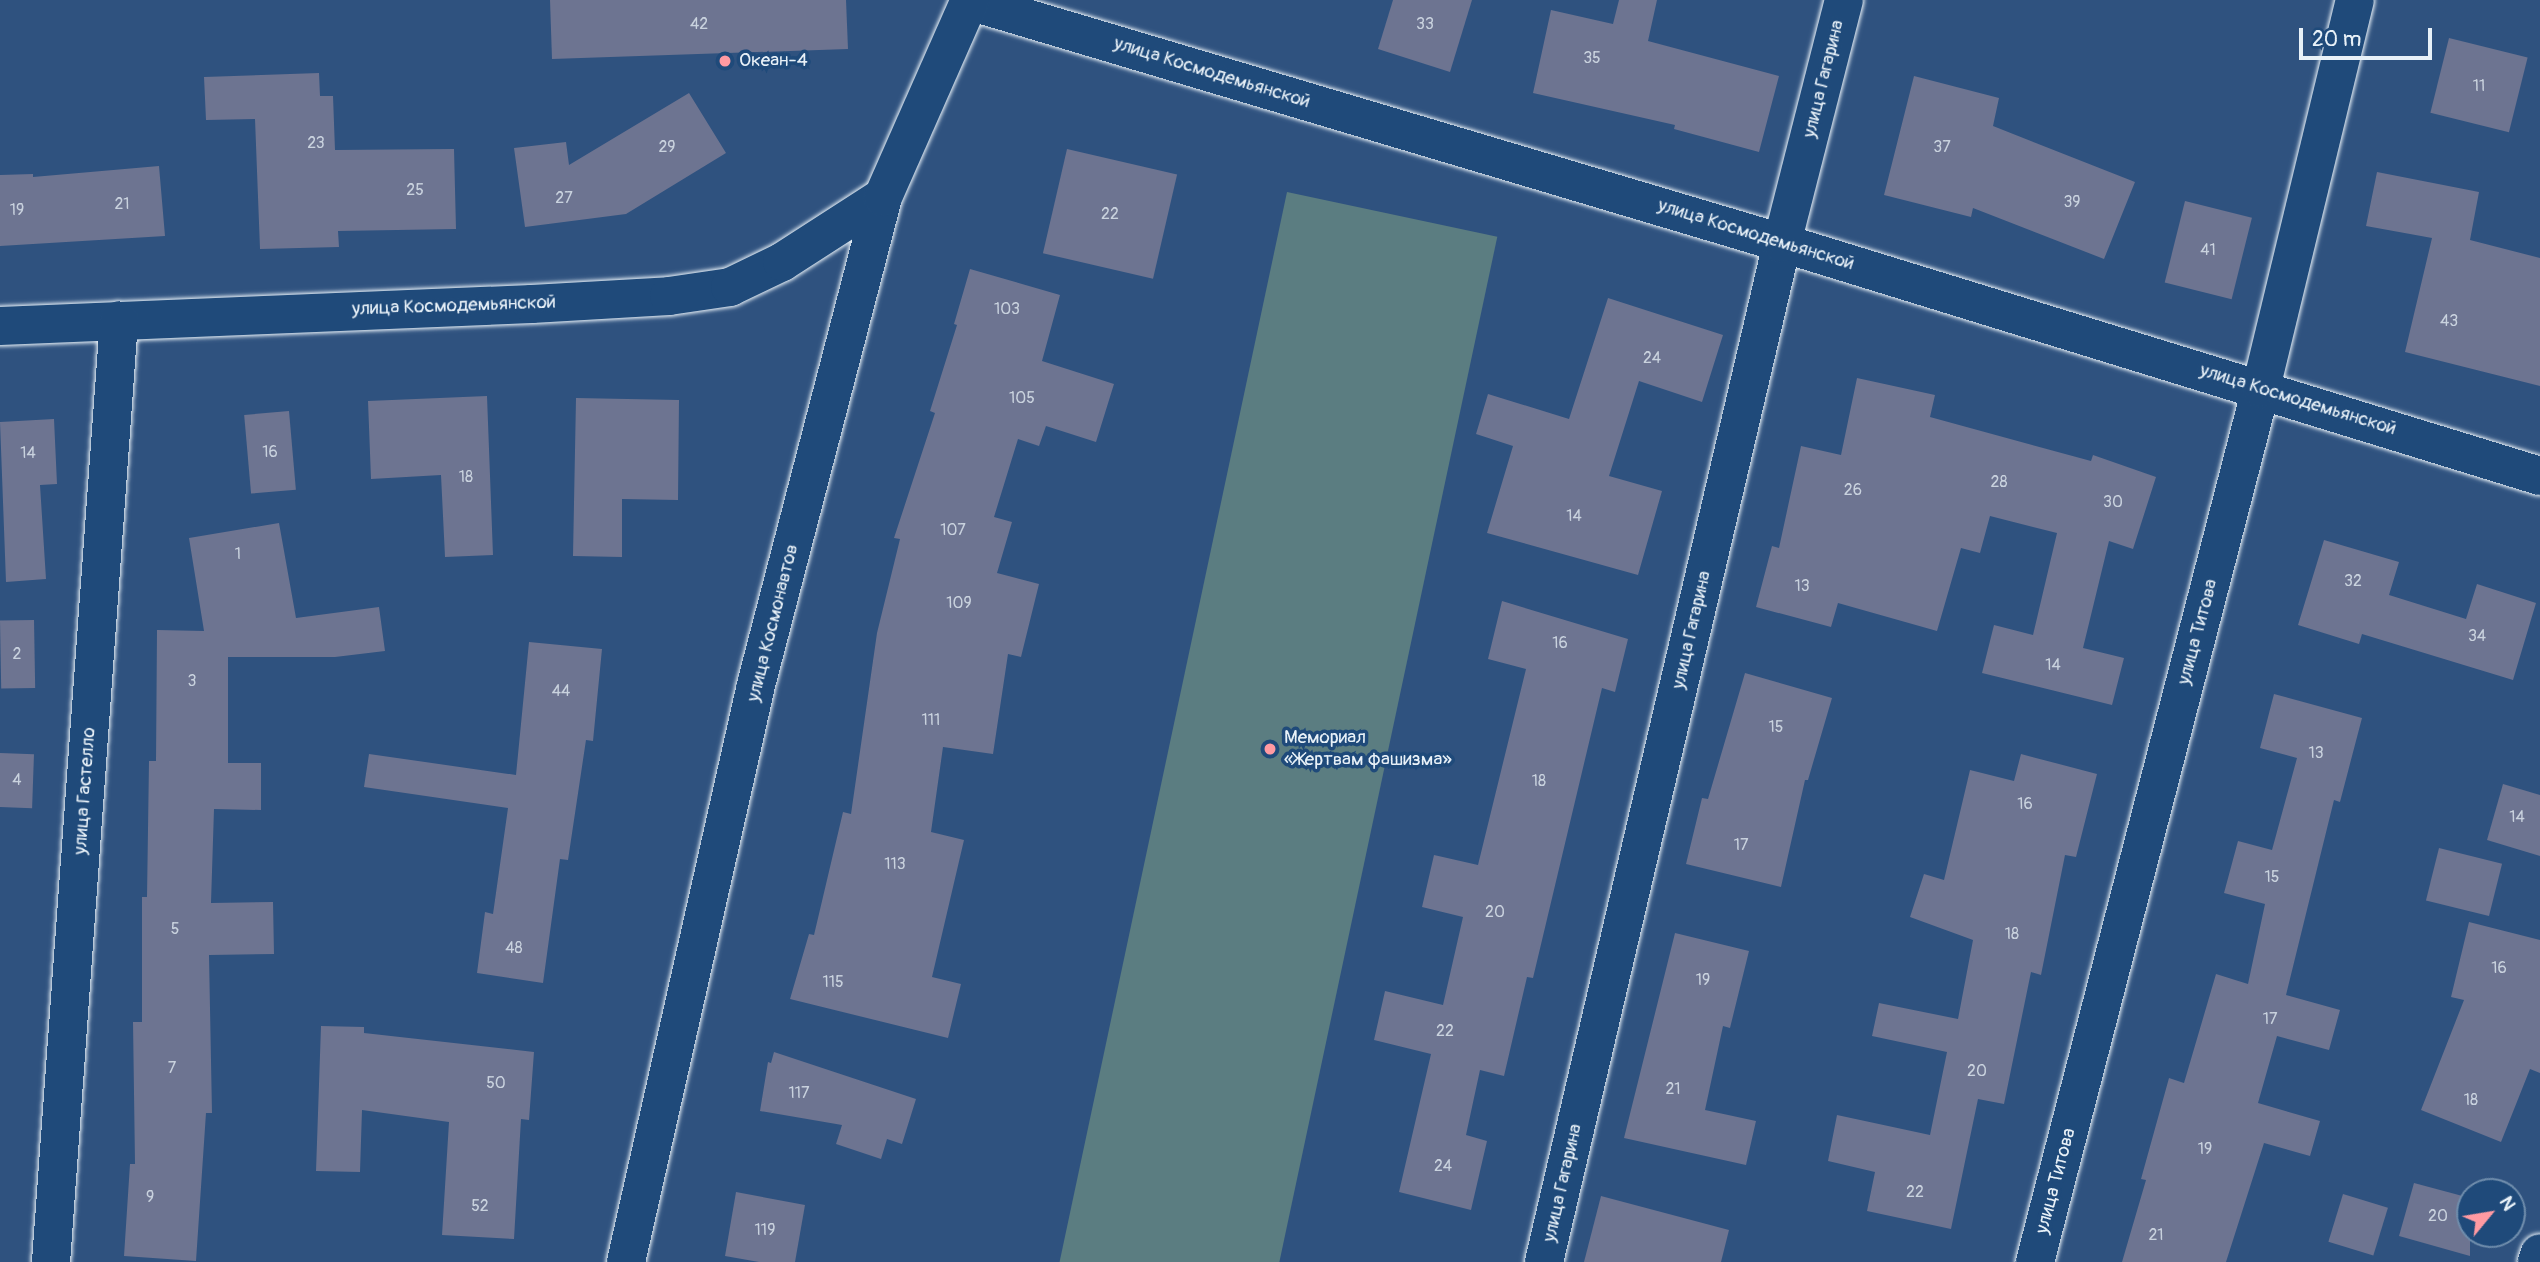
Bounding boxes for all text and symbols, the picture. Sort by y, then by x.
house number: 42 [690,14,708,34]
house number: 33 [1416,14,1434,34]
scale bar [2302,14,2435,58]
street label: улица Гагарина [1798,18,1850,140]
text: 20 m [2312,26,2361,53]
street label: улица Космодемьянской [1111,32,1313,114]
house number: 35 [1583,48,1601,68]
place label: Океан-4 [739,50,808,72]
marker: Океан-4 [717,53,733,69]
house number: 11 [2473,76,2485,96]
house number: 23 [307,133,325,153]
house number: 29 [658,137,676,157]
house number: 37 [1933,137,1951,157]
house number: 25 [406,180,424,200]
house number: 27 [555,188,573,208]
house number: 39 [2063,192,2081,212]
house number: 21 [114,194,130,214]
street label: улица Космодемьянской [1655,194,1857,276]
house number: 19 [10,200,24,220]
house number: 22 [1101,204,1119,224]
house number: 41 [2200,240,2216,260]
street label: улица Космодемьянской [352,291,556,321]
house number: 103 [994,299,1020,319]
house number: 43 [2440,311,2458,331]
house number: 24 [1643,348,1661,368]
street label: улица Космодемьянской [2197,359,2399,441]
house number: 105 [1009,388,1035,408]
house number: 16 [262,442,278,462]
house number: 14 [20,443,36,463]
house number: 18 [459,467,473,487]
house number: 28 [1990,472,2008,492]
house number: 26 [1844,480,1862,500]
house number: 30 [2103,492,2123,512]
house number: 14 [1566,506,1582,526]
house number: 107 [940,520,966,540]
street label: улица Космонавтов [742,542,804,704]
house number: 1 [235,544,241,564]
street label: улица Гагарина [1667,569,1717,691]
house number: 32 [2344,571,2362,591]
house number: 13 [1794,576,1810,596]
street label: улица Титова [2173,577,2223,687]
house number: 109 [946,593,972,613]
house number: 34 [2468,626,2486,646]
house number: 16 [1552,633,1568,653]
house number: 2 [13,644,21,664]
house number: 14 [2045,655,2061,675]
house number: 3 [188,671,196,691]
house number: 44 [552,681,570,701]
house number: 111 [922,710,940,730]
house number: 15 [1769,717,1783,737]
street label: улица Гастелло [69,727,101,855]
place label: Мемориал «Жертвам фашизма» [1284,727,1452,771]
marker: Мемориал «Жертвам фашизма» [1262,741,1278,757]
house number: 13 [2308,743,2324,763]
house number: 4 [12,770,22,790]
house number: 18 [1532,771,1546,791]
house number: 16 [2017,794,2033,814]
house number: 14 [2509,807,2525,827]
house number: 17 [1734,835,1748,855]
house number: 113 [884,854,906,874]
house number: 15 [2265,867,2279,887]
house number: 20 [1485,902,1505,922]
house number: 5 [171,919,179,939]
house number: 18 [2005,924,2019,944]
house number: 48 [505,938,523,958]
house number: 16 [2491,958,2507,978]
house number: 19 [1696,970,1710,990]
house number: 115 [822,972,844,992]
house number: 17 [2263,1009,2277,1029]
house number: 22 [1436,1021,1454,1041]
house number: 7 [168,1058,176,1078]
house number: 20 [1967,1061,1987,1081]
house number: 50 [486,1073,506,1093]
house number: 21 [1665,1079,1681,1099]
house number: 117 [789,1083,809,1103]
house number: 18 [2464,1090,2478,1110]
street label: улица Гагарина [1538,1122,1588,1244]
street label: улица Титова [2031,1126,2081,1236]
house number: 19 [2198,1139,2212,1159]
house number: 24 [1434,1156,1452,1176]
north arrow [2456,1178,2526,1248]
house number: 22 [1906,1182,1924,1202]
house number: 9 [146,1187,154,1207]
text: N [2494,1192,2521,1215]
house number: 52 [471,1196,489,1216]
house number: 20 [2428,1206,2448,1226]
house number: 119 [755,1220,775,1240]
house number: 21 [2148,1225,2164,1245]

